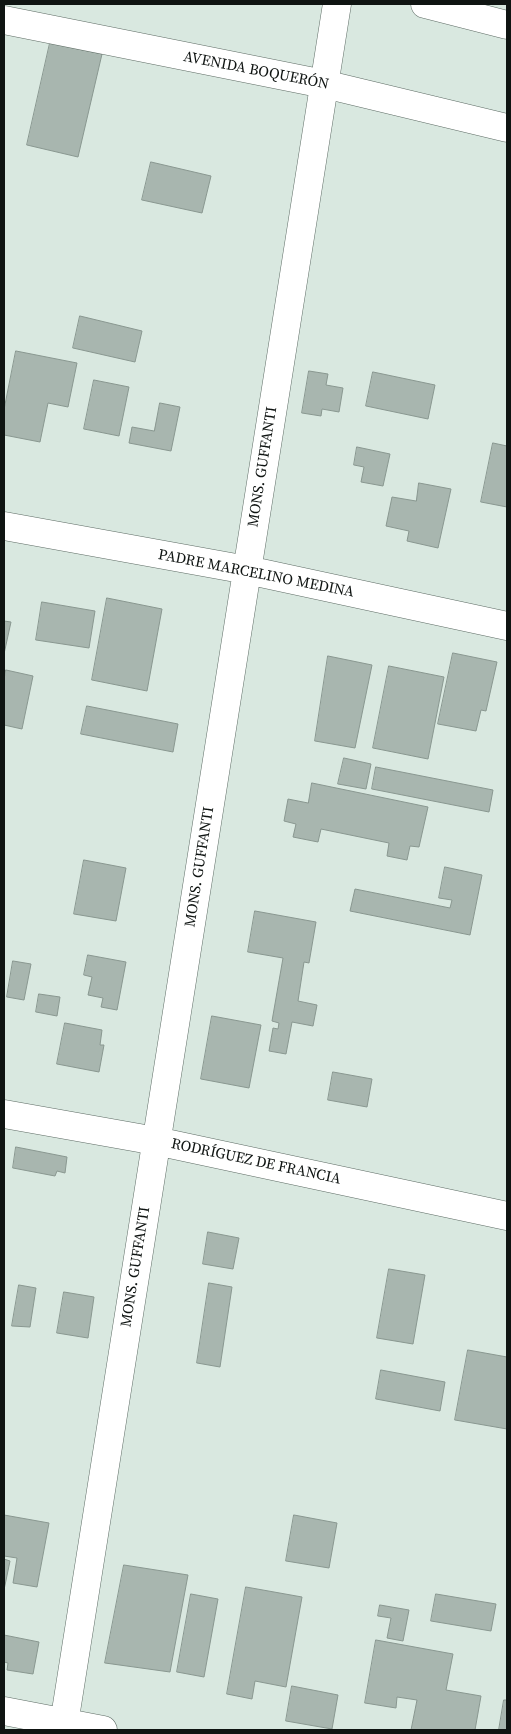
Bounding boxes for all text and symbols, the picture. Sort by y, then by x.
street label: AVENIDA BOQUERÓN [182,48,330,94]
street label: MONS. GUFFANTI [245,405,281,529]
street label: PADRE MARCELINO MEDINA [156,546,356,602]
street label: MONS. GUFFANTI [182,805,218,929]
street label: RODRÍGUEZ DE FRANCIA [170,1135,342,1189]
street label: MONS. GUFFANTI [118,1205,154,1329]

